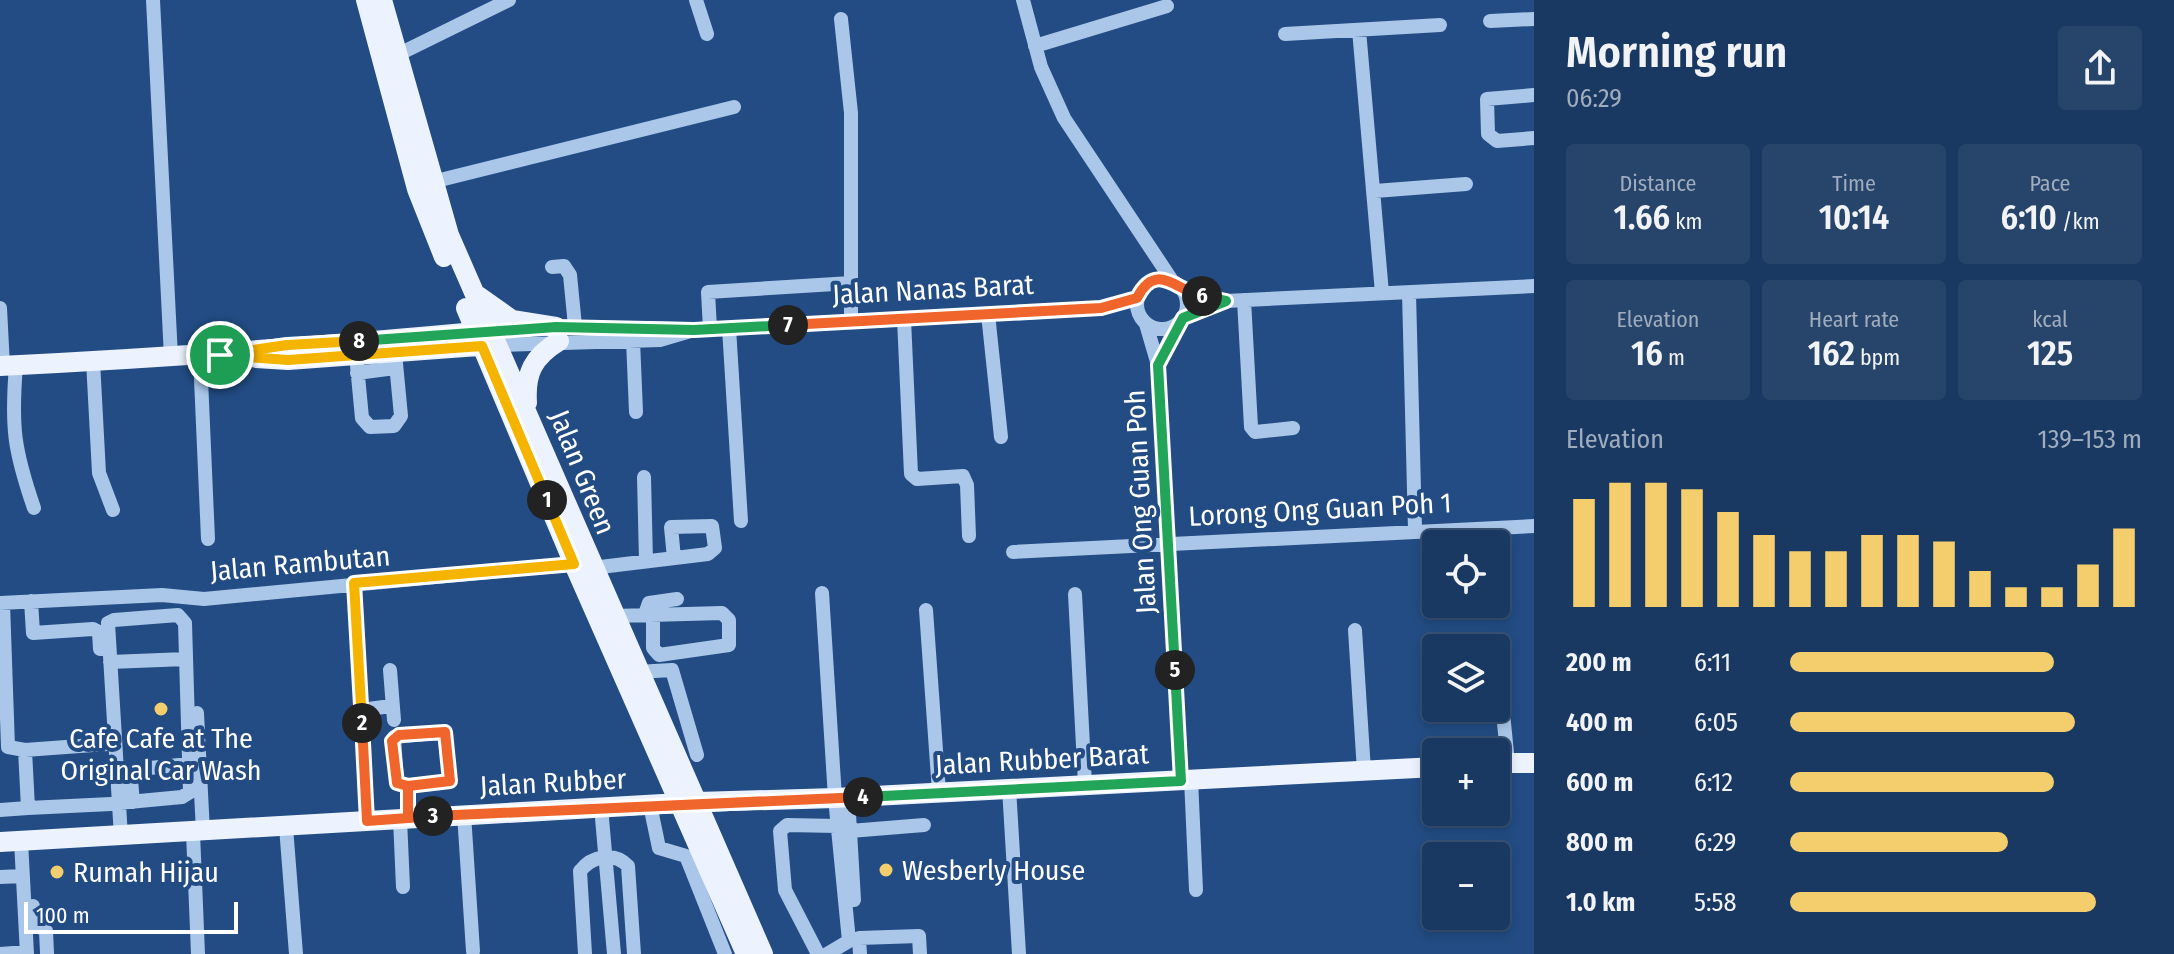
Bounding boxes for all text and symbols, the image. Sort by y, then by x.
text: Morning run [1566,26,1787,79]
button: share [2058,26,2142,110]
text: 06:29 [1566,83,1622,114]
text: Distance [1619,170,1697,197]
text: Time [1832,170,1876,197]
text: Pace [2029,170,2071,197]
text: 1.66 [1614,197,1670,238]
text: 10:14 [1819,197,1889,238]
text: 6:10 [2000,197,2057,238]
text: km [1670,208,1702,235]
text: /km [2057,208,2100,235]
street label: Jalan Nanas Barat [831,268,1035,311]
pin: 6 [1182,276,1222,316]
text: 6 [1196,282,1208,309]
pin: 7 [768,305,808,345]
text: Elevation [1617,306,1699,333]
text: Heart rate [1809,306,1899,333]
text: kcal [2032,306,2068,333]
text: 7 [783,311,793,338]
pin [186,321,254,389]
pin: 8 [339,321,379,361]
text: 8 [353,327,365,354]
icon: arrive [198,333,242,377]
text: 16 [1631,333,1663,374]
text: 162 [1808,333,1855,374]
text: 125 [2027,333,2073,374]
text: m [1663,344,1685,371]
text: bpm [1855,344,1900,371]
street label: Jalan Ong Guan Poh [1118,389,1163,615]
street label: Jalan Green [543,405,622,539]
text: Elevation [1566,424,1664,455]
text: 139–153 m [2038,424,2142,455]
pin: 1 [527,480,567,520]
text: 1 [542,486,552,513]
street label: Lorong Ong Guan Poh 1 [1188,486,1452,533]
map controls [1422,530,1510,930]
button: locate [1422,530,1510,618]
street label: Jalan Rambutan [209,539,391,588]
button: layers [1422,634,1510,722]
text: 200 m [1566,647,1632,678]
text: 6:11 [1694,647,1731,678]
pin: 5 [1155,650,1195,690]
text: 5 [1170,656,1180,683]
marker: Cafe Cafe at The Original Car Wash [152,700,170,718]
pin: 2 [342,703,382,743]
text: 400 m [1566,707,1633,738]
text: 6:05 [1694,707,1738,738]
text: 2 [357,709,367,736]
place label: Cafe Cafe at The Original Car Wash [60,722,262,787]
street label: Jalan Rubber Barat [934,737,1151,782]
button: + [1422,738,1510,826]
street label: Jalan Rubber [479,762,627,803]
text: 600 m [1566,767,1633,798]
text: 6:12 [1694,767,1733,798]
pin: 4 [843,777,883,817]
text: 4 [857,783,869,810]
pin: 3 [413,796,453,836]
text: 3 [428,802,438,829]
text: 800 m [1566,827,1633,858]
text: 6:29 [1694,827,1736,858]
button: − [1422,842,1510,930]
place label: Wesberly House [902,854,1085,887]
place label: Rumah Hijau [73,856,219,889]
marker: Wesberly House [877,861,895,879]
marker: Rumah Hijau [48,863,66,881]
text: 1.0 km [1566,887,1635,918]
text: 5:58 [1694,887,1736,918]
scale bar [24,898,238,934]
text: 100 m [36,902,90,929]

